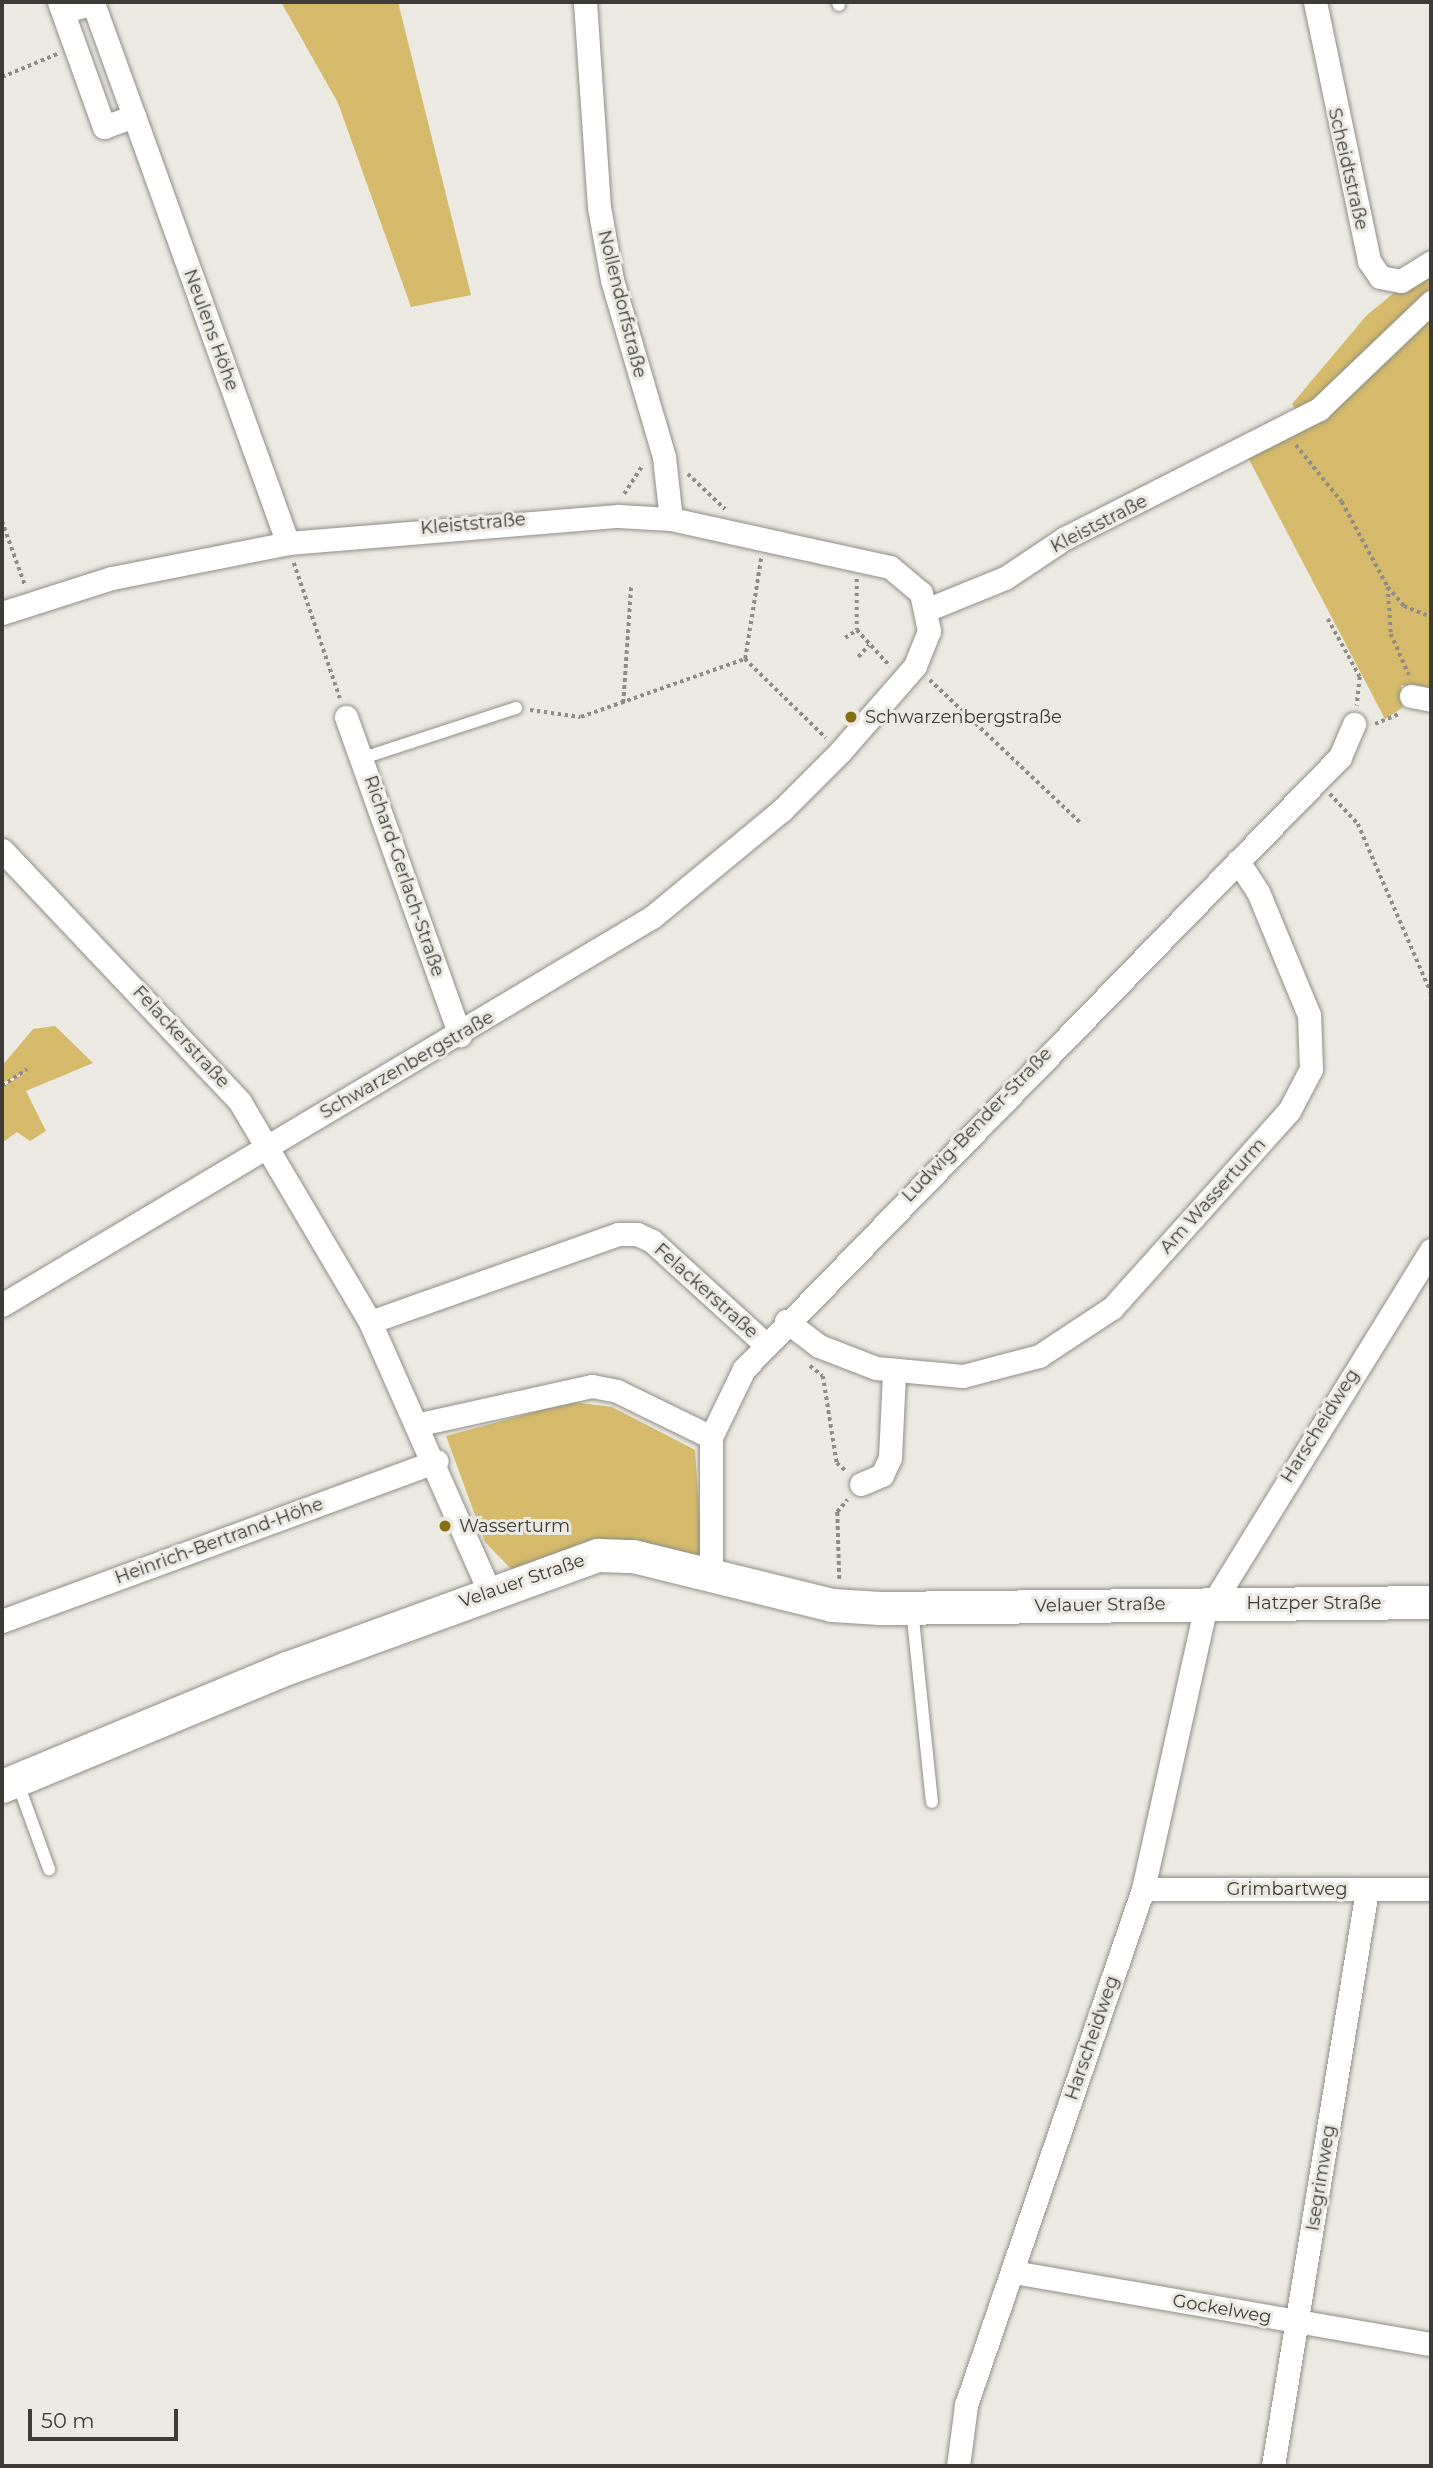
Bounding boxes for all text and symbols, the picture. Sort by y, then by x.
street label: Scheidtstraße [1323,106,1373,232]
street label: Nollendorfstraße [593,228,651,380]
street label: Neulens Höhe [179,266,243,394]
street label: Kleiststraße [1047,490,1151,558]
street label: Kleiststraße [419,509,527,539]
place label: Schwarzenbergstraße [865,706,1062,728]
marker: Schwarzenbergstraße [843,709,859,725]
street label: Richard-Gerlach-Straße [359,773,449,979]
street label: Felackerstraße [128,981,234,1093]
street label: Schwarzenbergstraße [316,1006,498,1124]
street label: Ludwig-Bender-Straße [898,1043,1056,1207]
street label: Am Wasserturm [1156,1134,1270,1258]
street label: Felackerstraße [650,1239,762,1343]
street label: Harscheidweg [1276,1365,1364,1487]
street label: Heinrich-Bertrand-Höhe [112,1493,326,1589]
place label: Wasserturm [459,1515,570,1537]
marker: Wasserturm [437,1518,453,1534]
street label: Velauer Straße [456,1549,588,1613]
street label: Hatzper Straße [1246,1592,1382,1614]
street label: Velauer Straße [1034,1593,1166,1617]
street label: Grimbartweg [1226,1878,1348,1900]
street label: Harscheidweg [1061,1973,1123,2103]
street label: Isegrimweg [1302,2123,1340,2233]
street label: Gockelweg [1171,2290,1273,2328]
scale bar [32,2394,182,2438]
text: 50 m [41,2408,95,2433]

